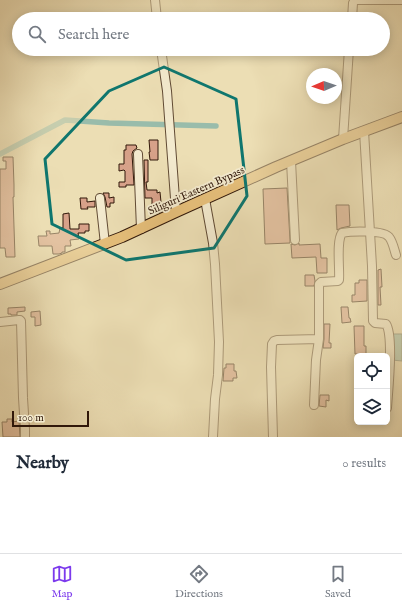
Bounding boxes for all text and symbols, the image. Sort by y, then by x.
search box [12,12,390,56]
icon: search [26,23,48,45]
text: Search here [58,25,129,44]
north arrow [306,68,342,104]
street label: Siliguri Eastern Bypass [146,163,247,218]
map controls [354,353,390,425]
button: locate [354,353,390,389]
button: layers [354,389,390,425]
scale bar [12,409,89,428]
text: 100 m [18,411,44,425]
text: Nearby [16,453,69,474]
text: 0 results [342,455,386,472]
tab: Map [51,563,73,601]
tab: Directions [175,563,223,601]
tab: Saved [325,563,351,601]

